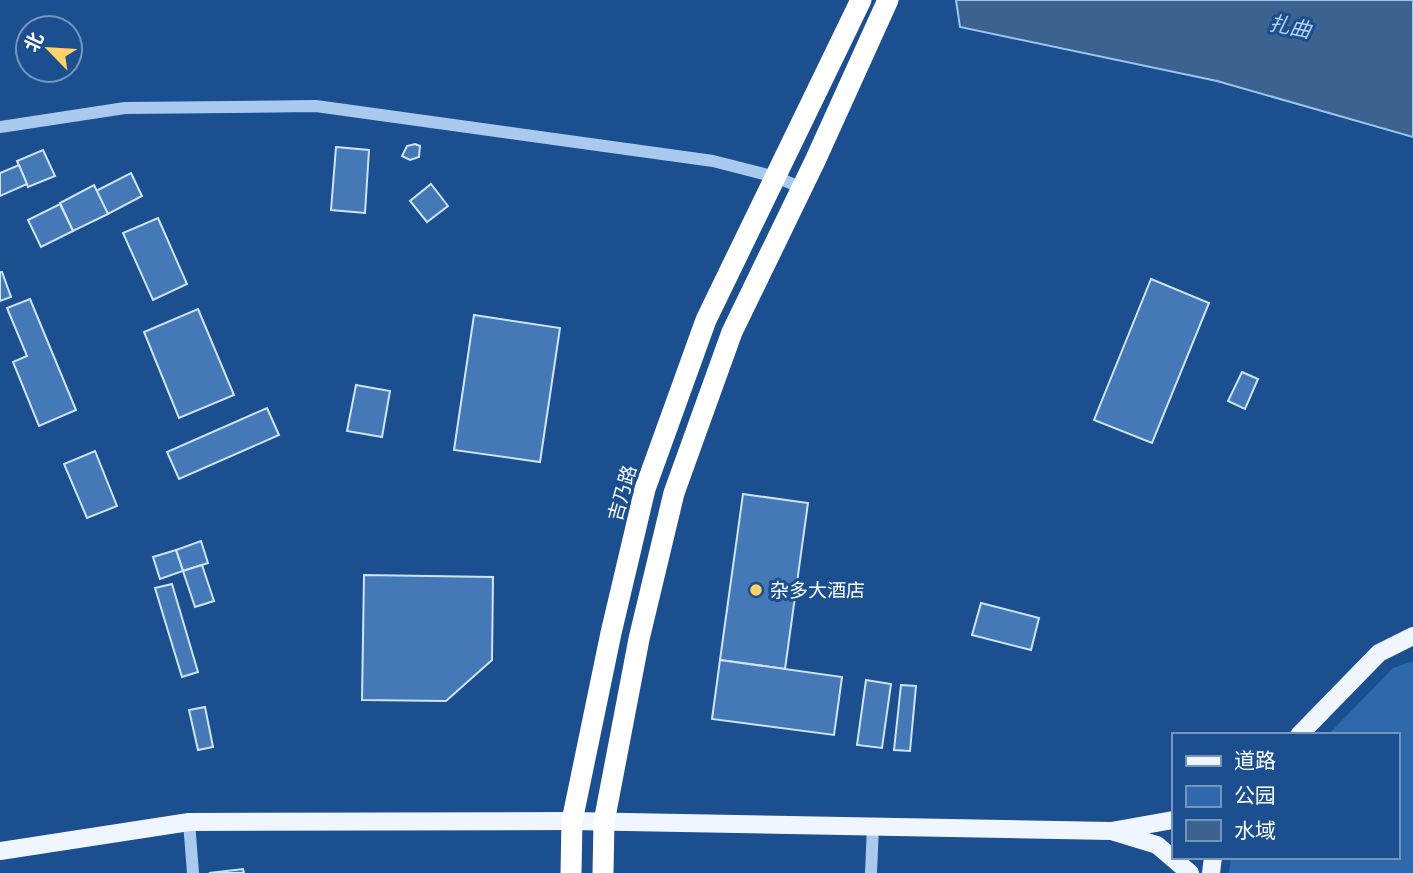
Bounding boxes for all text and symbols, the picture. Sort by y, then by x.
water label: 扎曲 [1267,8,1316,45]
north arrow [14,14,84,84]
text: 北 [18,28,49,56]
street label: 吉乃路 [602,462,642,524]
place label: 杂多大酒店 [770,577,865,603]
marker: 杂多大酒店 [748,582,764,598]
legend [1172,733,1399,859]
text: 道路 [1234,746,1276,775]
text: 公园 [1234,781,1276,810]
text: 水域 [1234,816,1276,845]

